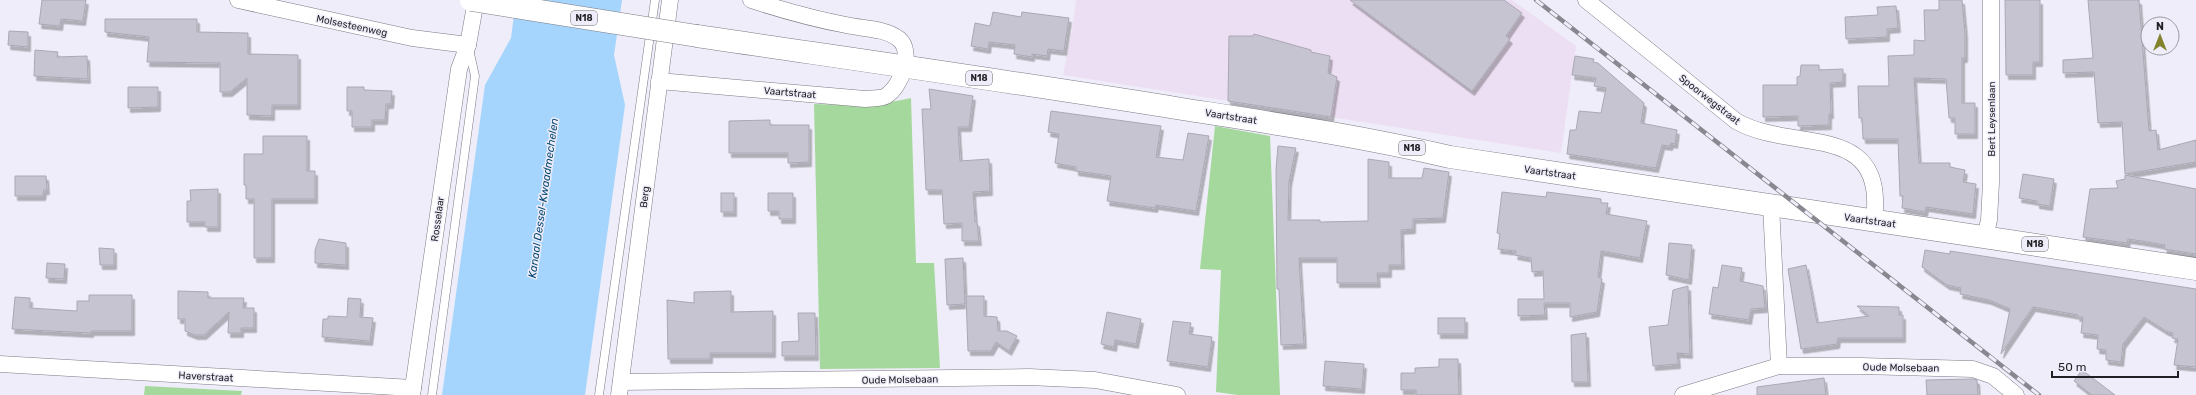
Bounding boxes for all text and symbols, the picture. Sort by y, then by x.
road number: N18 [571,11,597,25]
street label: Molsesteenweg [315,13,388,39]
north arrow [2140,16,2180,56]
text: N [2156,20,2164,33]
road number: N18 [966,71,992,85]
street label: Spoorwegstraat [1676,72,1743,128]
street label: Bert Leysenlaan [1986,81,1998,157]
street label: Vaartstraat [763,85,817,101]
street label: Vaartstraat [1204,107,1258,127]
water label: Kanaal Dessel-Kwaadmechelen [526,117,561,279]
road number: N18 [1399,141,1425,155]
street label: Vaartstraat [1523,163,1577,183]
street label: Berg [638,185,652,209]
street label: Rosselaar [429,196,447,242]
street label: Vaartstraat [1843,211,1897,231]
road number: N18 [2022,237,2048,251]
scale bar [2052,353,2178,379]
text: 50 m [2058,360,2086,374]
street label: Oude Molsebaan [1863,361,1939,375]
street label: Haverstraat [178,370,234,384]
street label: Oude Molsebaan [862,373,938,387]

